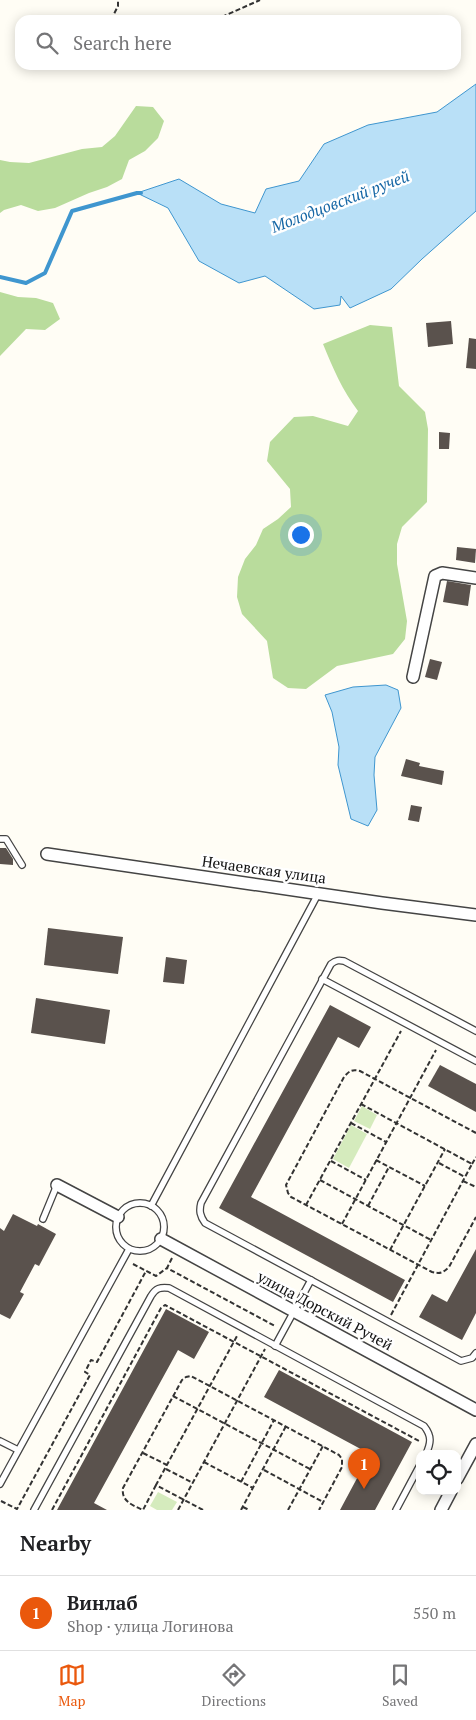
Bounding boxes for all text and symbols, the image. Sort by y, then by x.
search box [15,15,461,70]
icon: search [33,29,61,57]
text: Search here [73,30,172,55]
water label: Молодцовский ручей [267,164,413,238]
your location [288,522,314,548]
street label: Нечаевская улица [201,850,328,888]
street label: улица Дорский Ручей [253,1265,397,1354]
pin: 1 [348,1448,380,1489]
map controls [416,1450,461,1495]
button: locate [416,1450,461,1495]
text: Nearby [20,1529,91,1557]
text: Винлаб [67,1590,138,1615]
text: 1 [31,1602,41,1624]
text: 550 m [413,1602,456,1624]
text: Shop · улица Логинова [67,1615,234,1637]
tab: Map [58,1661,86,1710]
tab: Directions [202,1661,266,1710]
tab: Saved [382,1661,418,1710]

